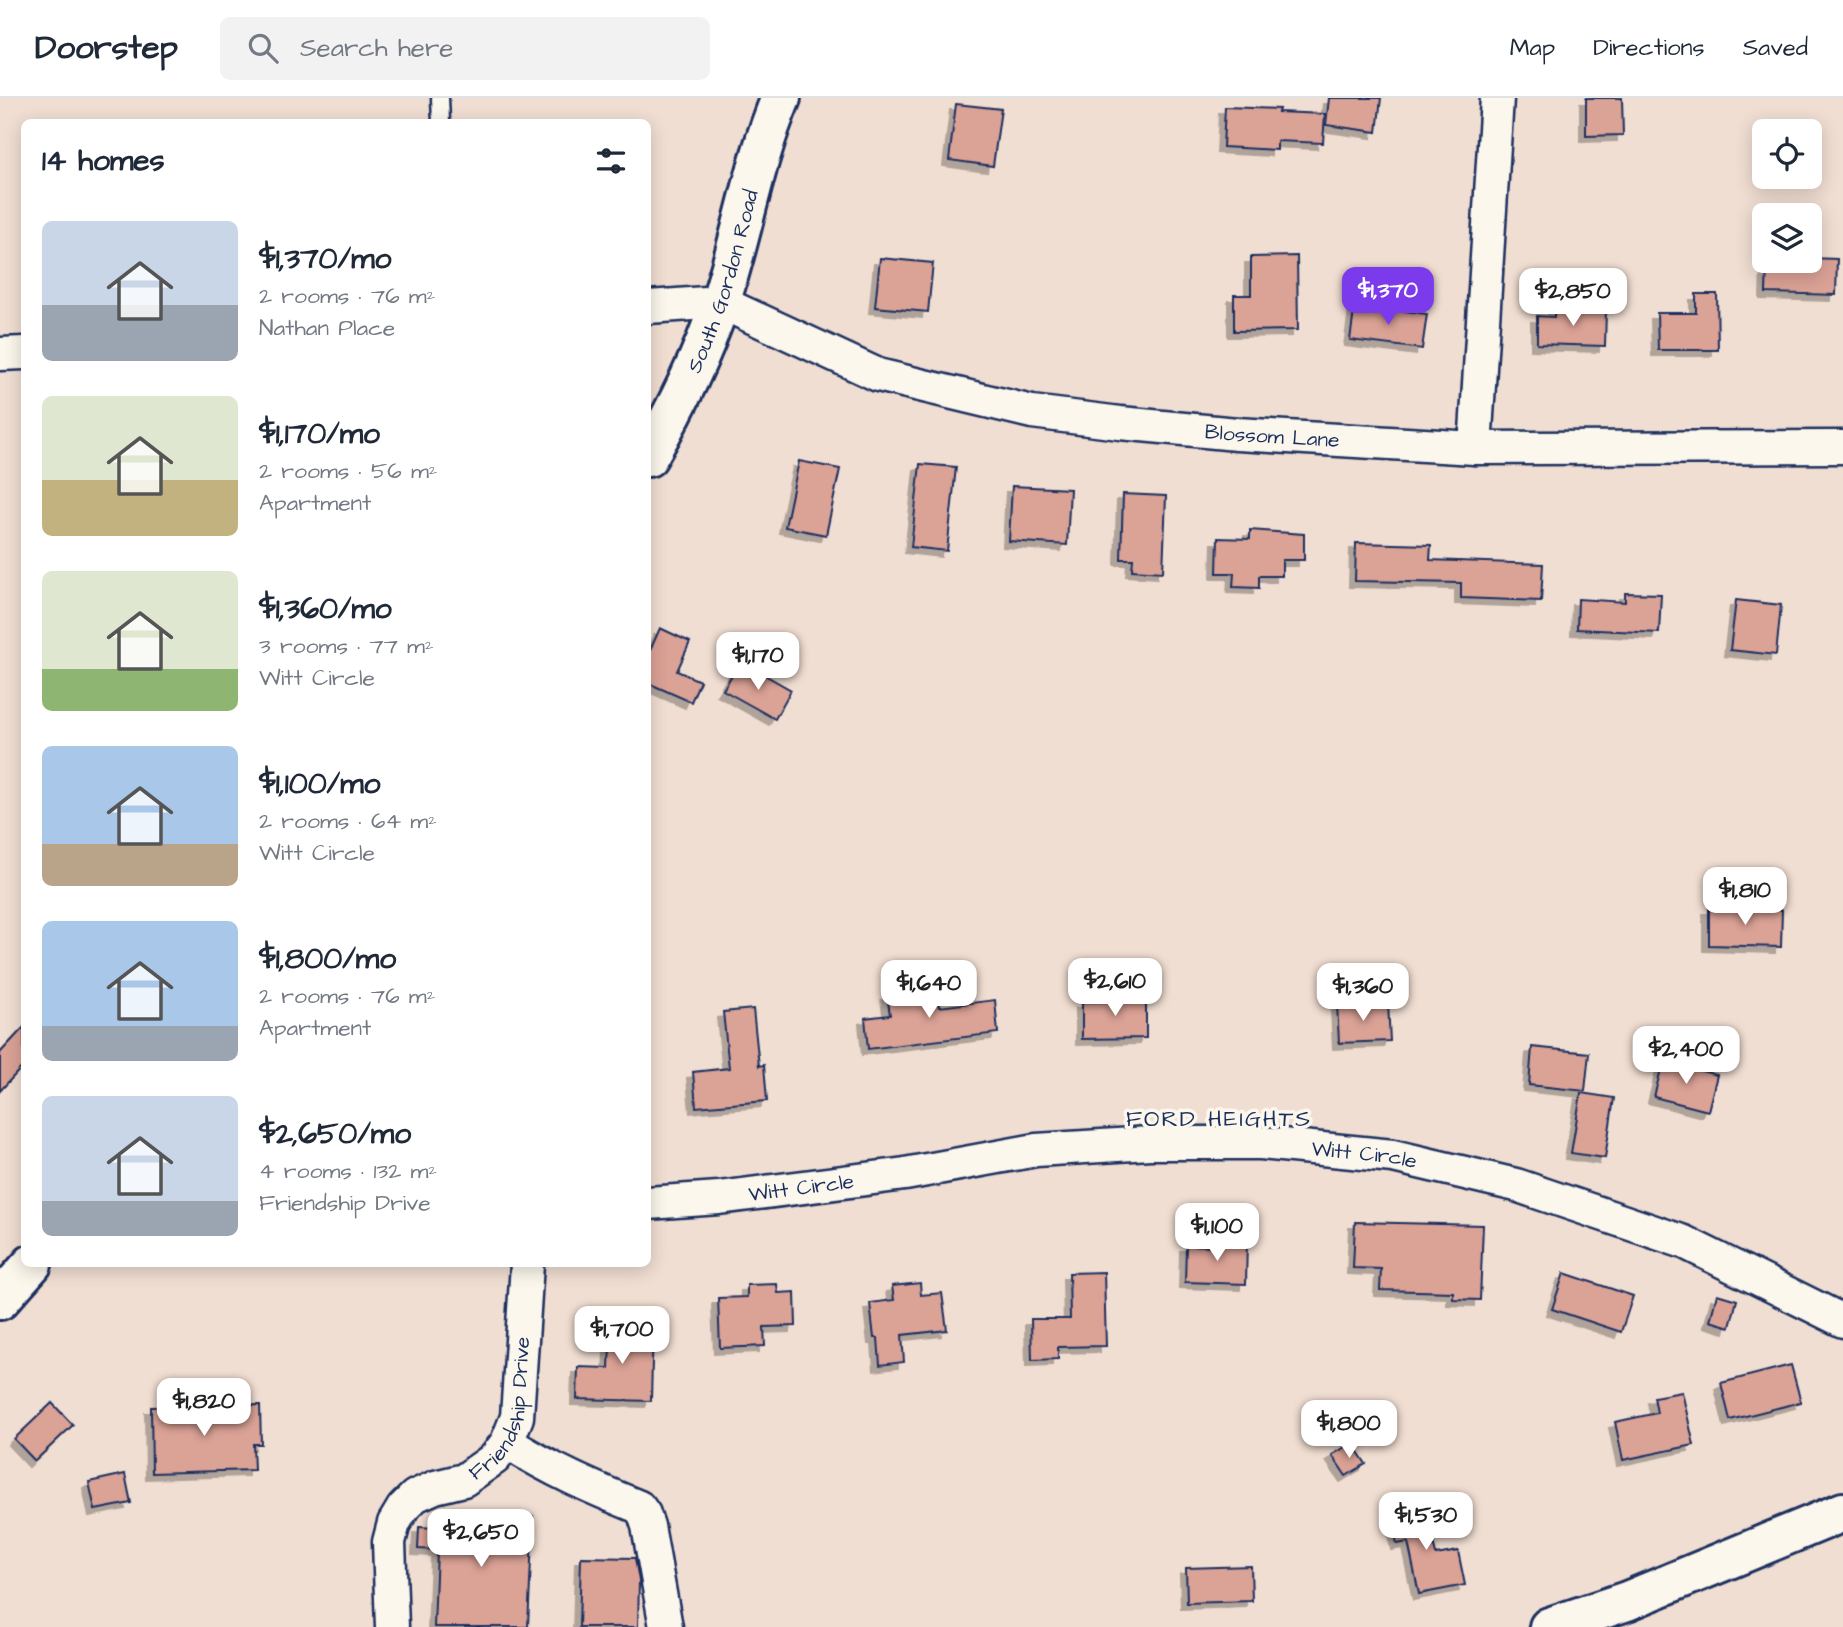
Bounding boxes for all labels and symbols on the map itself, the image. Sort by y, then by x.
street label: South Gordon Road [680,186,766,378]
pin: $1,370 [1331,268,1445,327]
pin: $2,850 [1516,268,1630,328]
street label: Blossom Lane [1204,417,1340,455]
pin: $1,170 [701,632,815,692]
pin: $1,810 [1688,868,1802,927]
pin: $2,610 [1058,958,1172,1018]
pin: $1,640 [872,960,986,1020]
pin: $1,360 [1306,964,1420,1023]
pin: $2,400 [1629,1026,1743,1086]
district label: FORD HEIGHTS [1126,1103,1312,1135]
street label: Witt Circle [1310,1134,1420,1176]
street label: Witt Circle [747,1167,856,1209]
pin: $1,100 [1160,1204,1274,1263]
pin: $1,700 [565,1306,679,1366]
street label: Friendship Drive [463,1336,537,1487]
pin: $1,820 [147,1378,261,1438]
pin: $1,800 [1292,1400,1406,1460]
pin: $1,530 [1369,1492,1483,1552]
pin: $2,650 [424,1510,538,1569]

